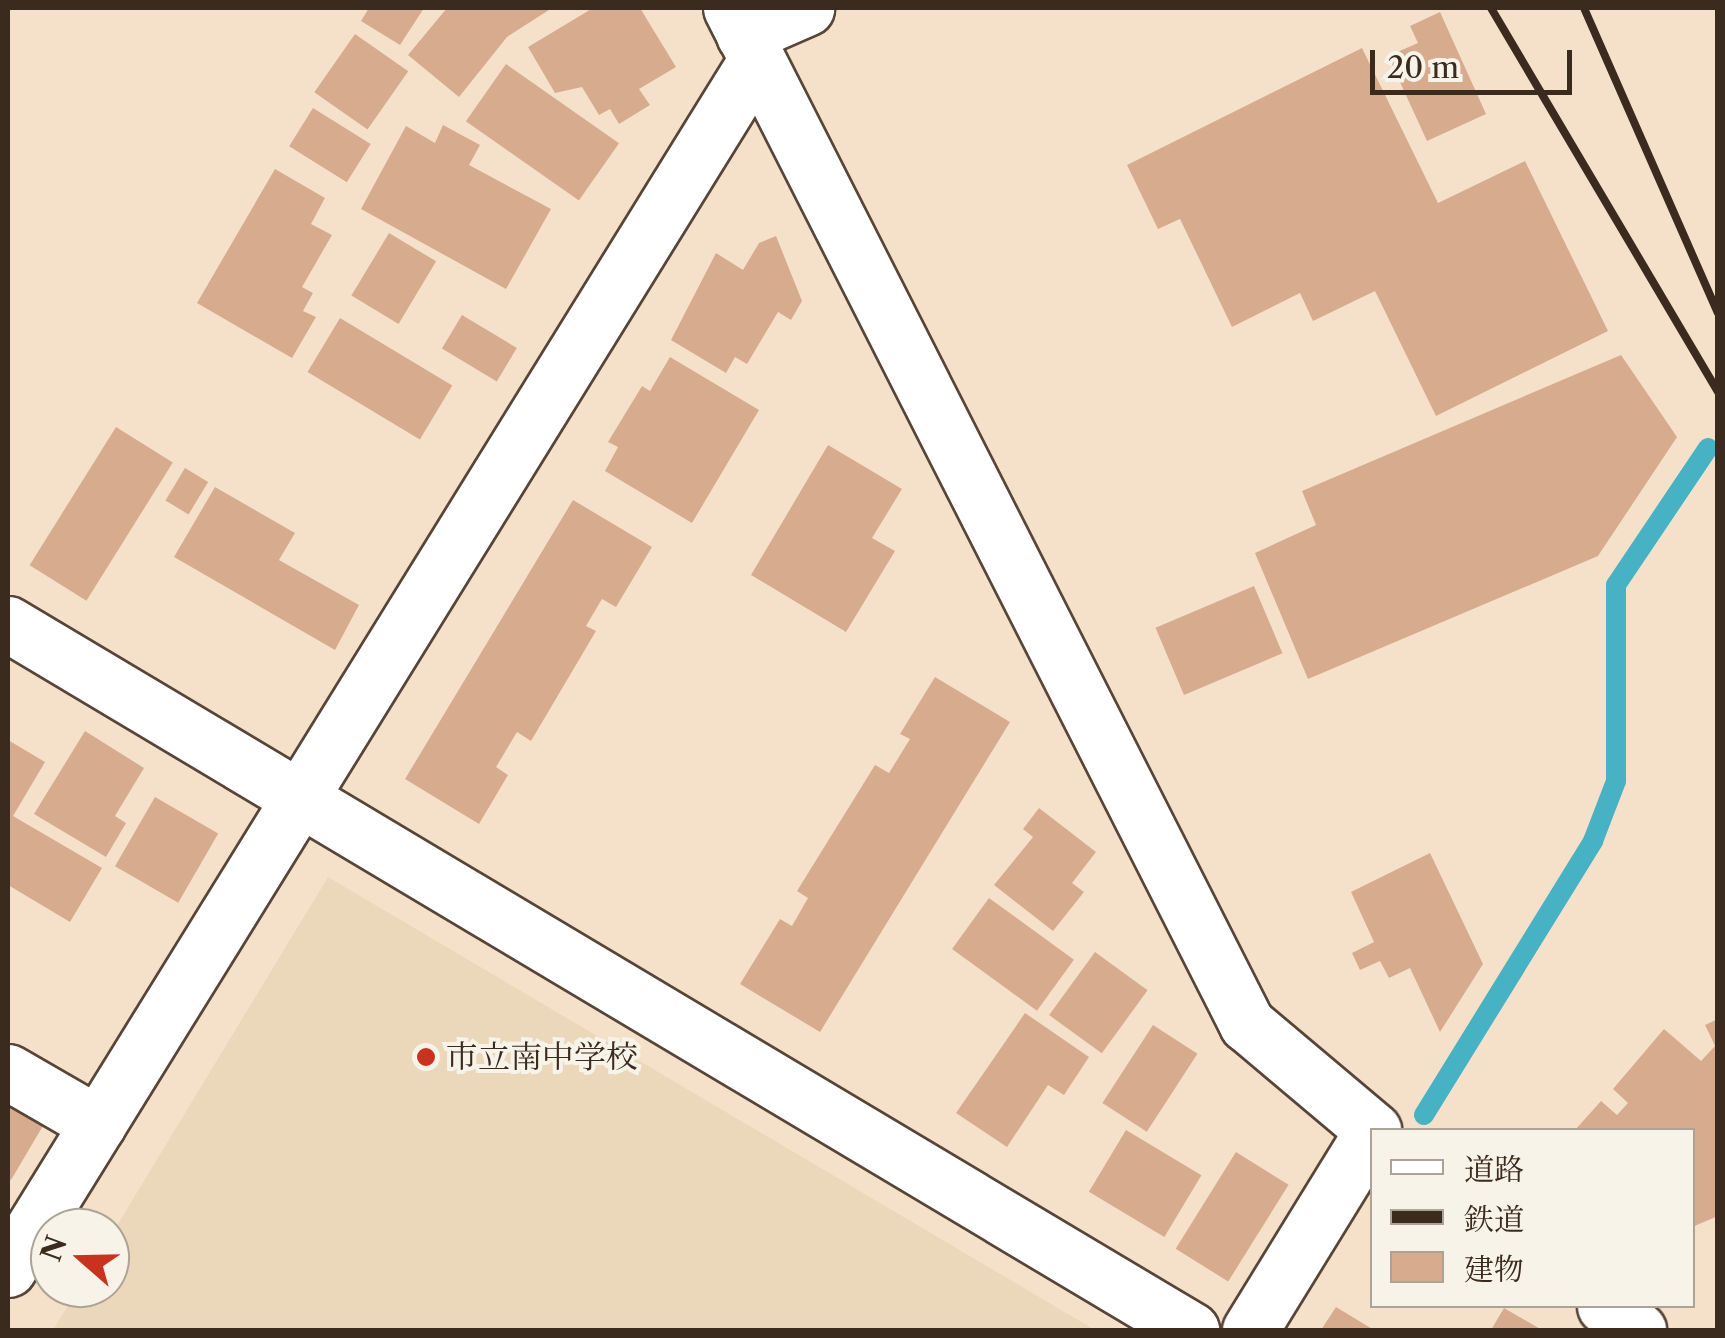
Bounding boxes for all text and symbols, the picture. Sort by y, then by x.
scale bar [1375,30,1578,92]
text: 20 m [1387,49,1459,86]
place label: 市立南中学校 [446,1038,638,1076]
marker: 市立南中学校 [415,1046,437,1068]
legend [1370,1128,1695,1308]
text: 道路 [1464,1151,1524,1188]
text: 鉄道 [1464,1201,1524,1238]
north arrow [30,1208,130,1308]
text: N [34,1231,74,1266]
text: 建物 [1464,1251,1524,1288]

